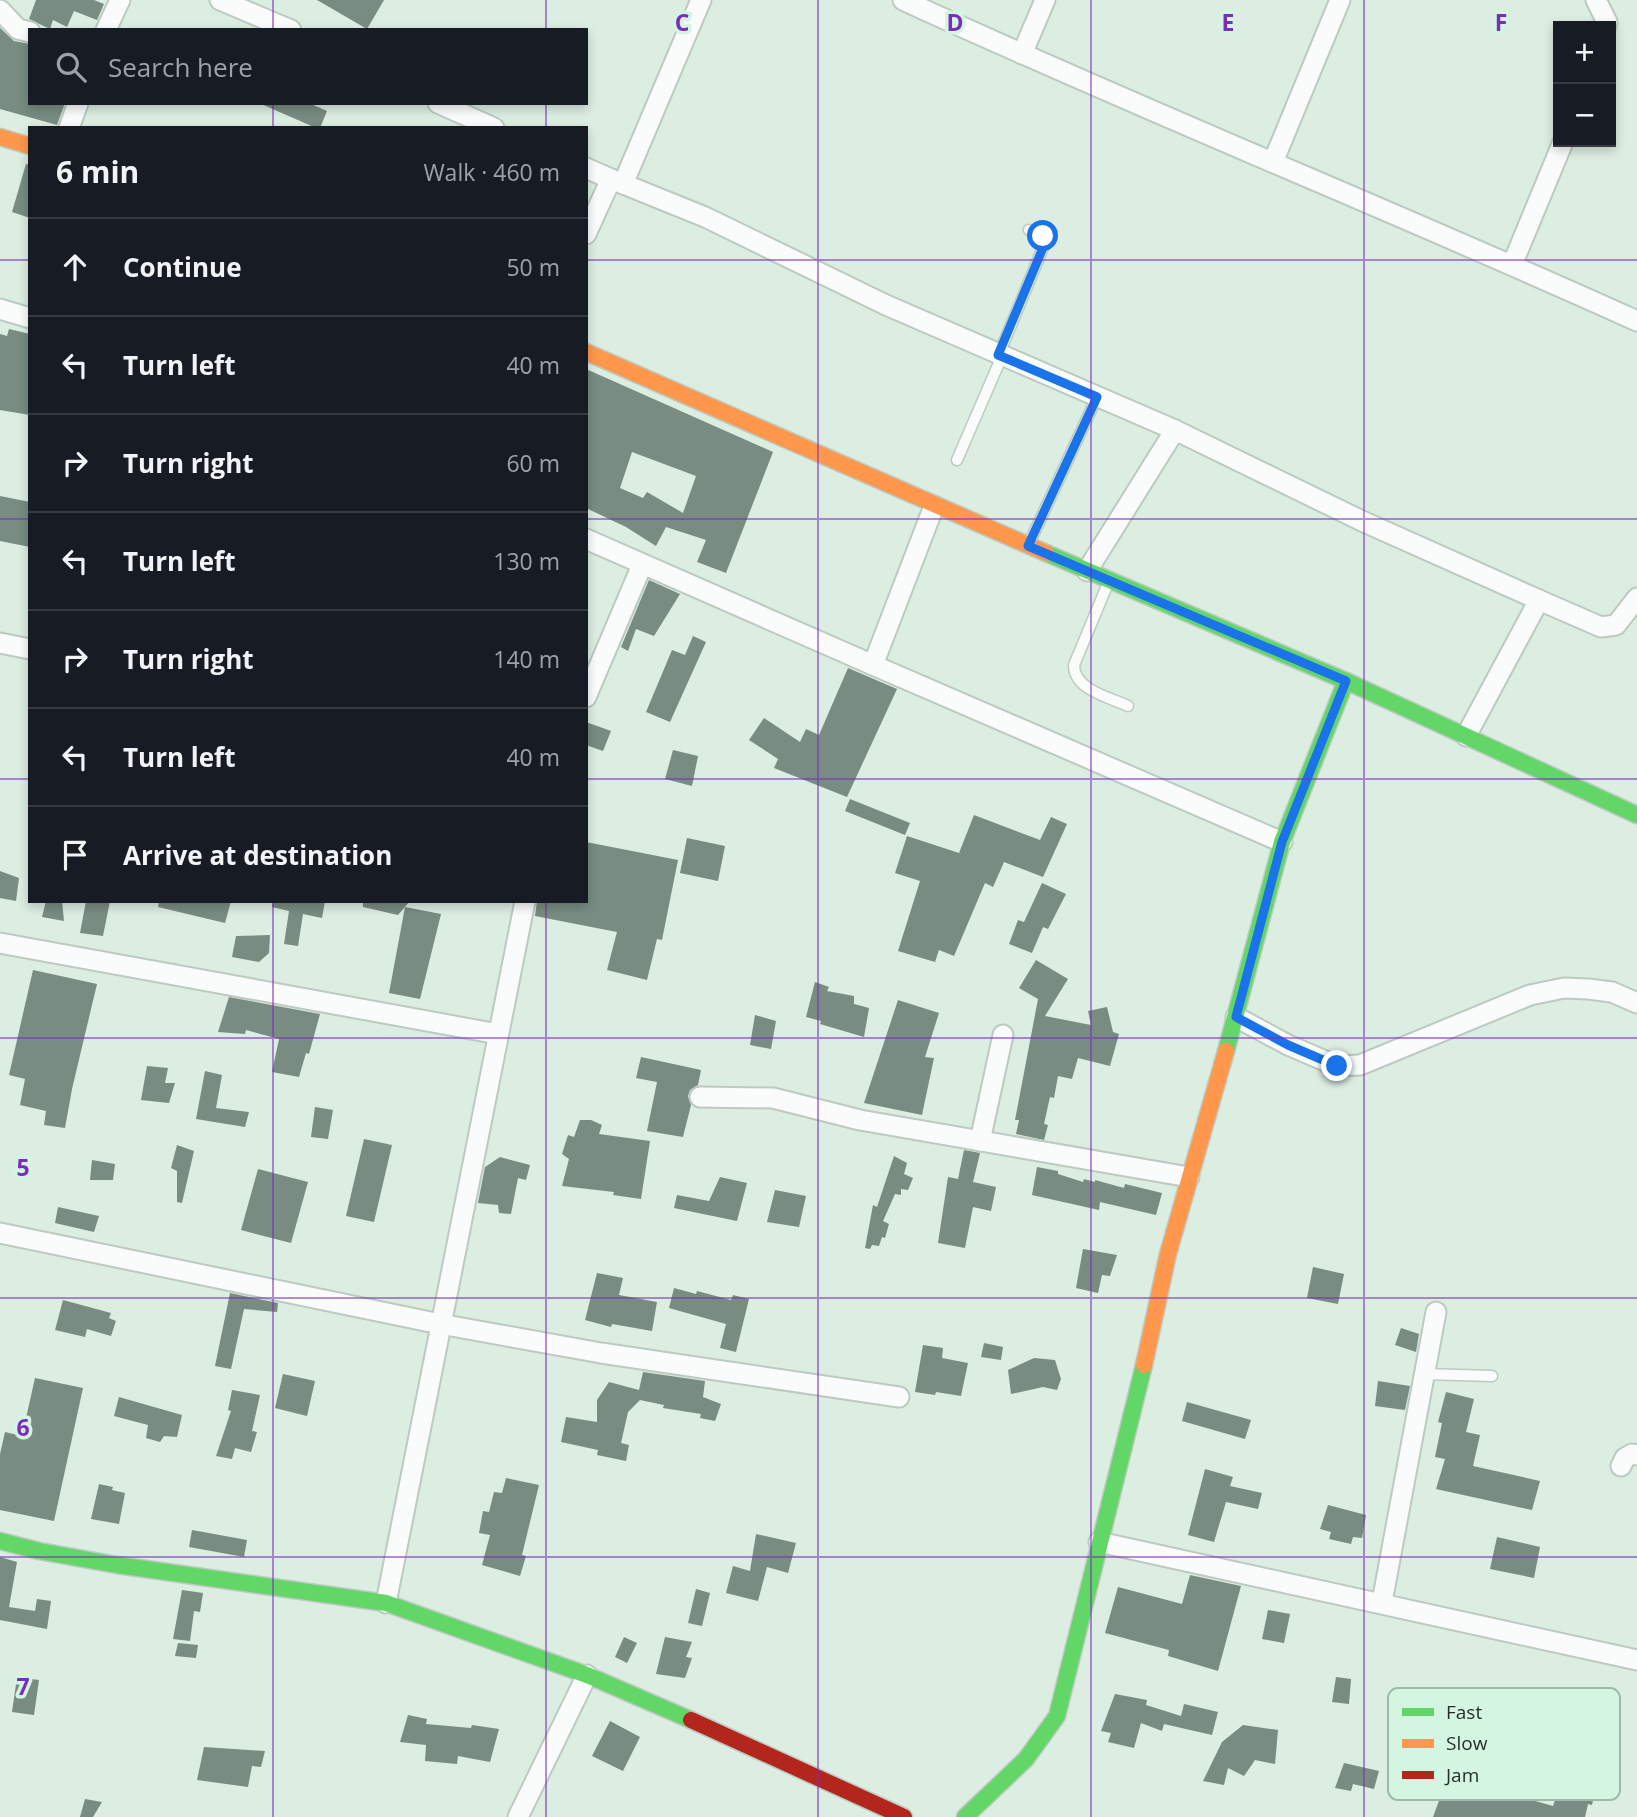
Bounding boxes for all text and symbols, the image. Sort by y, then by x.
text: C [675,6,689,38]
text: D [946,6,964,38]
text: E [1222,6,1234,38]
text: F [1495,6,1507,38]
map controls [1553,21,1616,147]
button: + [1553,21,1616,84]
search box [28,28,588,105]
icon: search [52,48,90,86]
text: Search here [108,49,253,85]
button: − [1553,84,1616,147]
text: 6 min [56,151,139,192]
text: Walk · 460 m [423,156,560,188]
route start [1027,220,1058,251]
icon: ahead [56,248,94,286]
text: Continue [123,249,242,285]
text: 50 m [506,251,560,283]
icon: left [56,346,94,384]
text: Turn left [123,347,235,383]
text: 40 m [506,349,560,381]
icon: right [56,444,94,482]
text: Turn right [123,445,254,481]
text: 60 m [506,447,560,479]
icon: left [56,542,94,580]
text: Turn left [123,543,235,579]
text: 130 m [493,545,560,577]
icon: right [56,640,94,678]
text: Turn right [123,641,254,677]
text: 140 m [493,643,560,675]
icon: left [56,738,94,776]
text: Turn left [123,739,235,775]
text: 40 m [506,741,560,773]
icon: arrive [56,836,94,874]
text: Arrive at destination [123,837,392,873]
route end [1321,1050,1352,1081]
text: 5 [16,1151,30,1183]
text: 6 [16,1411,30,1443]
text: 7 [16,1670,30,1702]
legend [1388,1688,1620,1800]
text: Fast [1446,1699,1482,1725]
text: Slow [1446,1730,1488,1756]
text: Jam [1444,1762,1479,1788]

